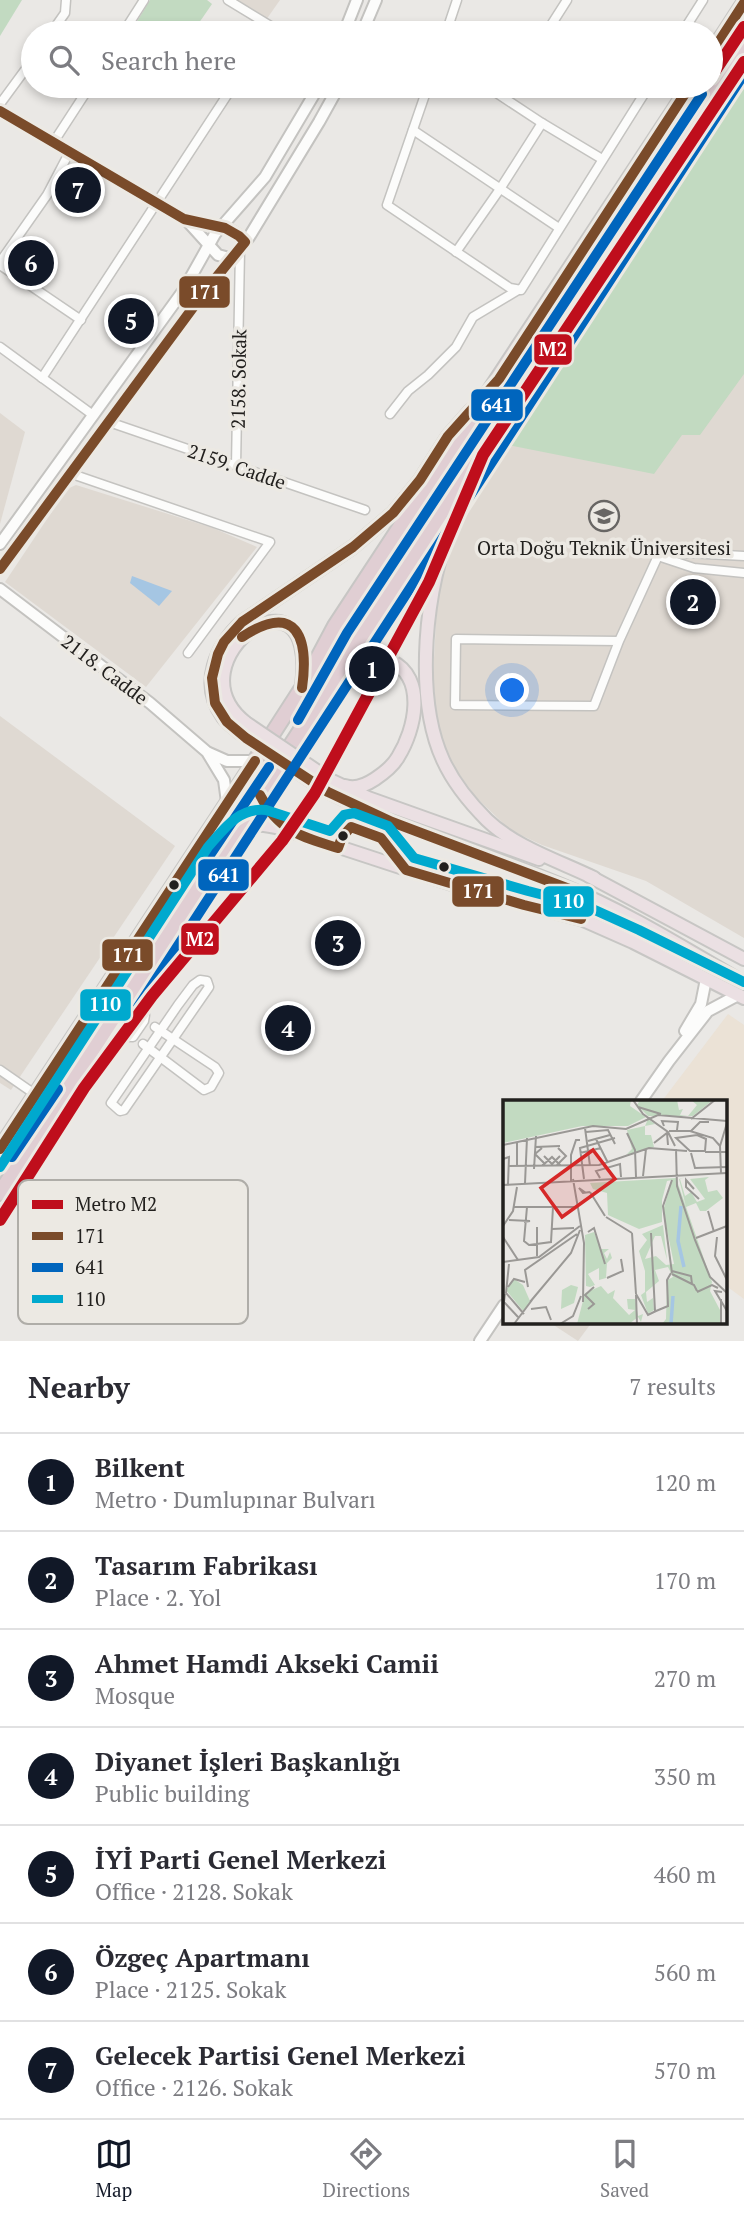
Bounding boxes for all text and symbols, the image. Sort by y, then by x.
search box [21,21,723,98]
icon: search [45,41,83,79]
text: Search here [101,43,236,77]
pin: 7 [55,164,101,216]
pin: 6 [8,237,54,289]
line badge: 171 [178,275,231,309]
text: 171 [189,279,221,304]
pin: 5 [108,295,154,347]
street label: 2158. Sokak [225,329,251,429]
line badge: M2 [533,333,573,366]
text: M2 [539,336,567,361]
line badge: 641 [470,388,524,422]
text: 641 [481,392,513,417]
street label: 2159. Cadde [185,438,289,494]
school or university icon: Orta Doğu Teknik Üniversitesi [587,499,621,533]
place label: Orta Doğu Teknik Üniversitesi [477,535,731,560]
pin: 2 [670,576,716,628]
street label: 2118. Cadde [57,628,153,710]
pin: 1 [349,643,395,695]
your location [495,673,529,707]
unlabelled marker [336,829,350,843]
line badge: 641 [197,858,250,892]
unlabelled marker [437,860,451,874]
text: 641 [208,862,240,887]
line badge: 171 [451,875,505,908]
unlabelled marker [167,878,181,892]
text: 171 [462,878,494,903]
line badge: 110 [542,885,595,918]
text: 110 [552,888,584,913]
pin: 3 [315,917,361,969]
line badge: M2 [180,922,220,956]
text: M2 [186,926,214,951]
line badge: 171 [101,938,154,972]
text: 171 [112,942,144,967]
line badge: 110 [79,988,132,1022]
text: 110 [89,991,121,1016]
pin: 4 [265,1002,311,1054]
inset map [503,1100,726,1324]
legend [18,1180,248,1324]
text: Metro M2 [75,1191,157,1216]
text: 171 [75,1223,105,1248]
text: 641 [75,1254,105,1279]
text: 110 [75,1286,105,1311]
text: Nearby [28,1367,130,1407]
text: 7 results [629,1371,716,1402]
text: Bilkent [95,1450,185,1484]
text: 1 [45,1467,58,1498]
text: 120 m [654,1467,716,1498]
text: Metro · Dumlupınar Bulvarı [95,1484,376,1515]
text: Tasarım Fabrikası [95,1548,318,1582]
text: 2 [45,1565,58,1596]
text: 170 m [654,1565,716,1596]
text: Place · 2. Yol [95,1582,222,1613]
text: Ahmet Hamdi Akseki Camii [95,1646,439,1680]
text: 3 [45,1663,58,1694]
text: 270 m [654,1663,716,1694]
text: Mosque [95,1680,175,1711]
text: Diyanet İşleri Başkanlığı [95,1744,401,1778]
text: 4 [45,1761,58,1792]
text: 350 m [654,1761,716,1792]
text: Public building [95,1778,250,1809]
text: İYİ Parti Genel Merkezi [95,1842,386,1876]
text: 5 [45,1859,58,1890]
text: 460 m [654,1859,716,1890]
text: Office · 2128. Sokak [95,1876,293,1907]
text: Özgeç Apartmanı [95,1940,310,1974]
text: 6 [45,1957,58,1988]
text: 560 m [654,1957,716,1988]
text: Place · 2125. Sokak [95,1974,286,2005]
text: Gelecek Partisi Genel Merkezi [95,2038,466,2072]
text: 7 [45,2055,58,2086]
text: 570 m [654,2055,716,2086]
text: Office · 2126. Sokak [95,2072,293,2103]
tab: Map [95,2135,133,2202]
tab: Directions [323,2135,410,2202]
tab: Saved [600,2135,649,2202]

